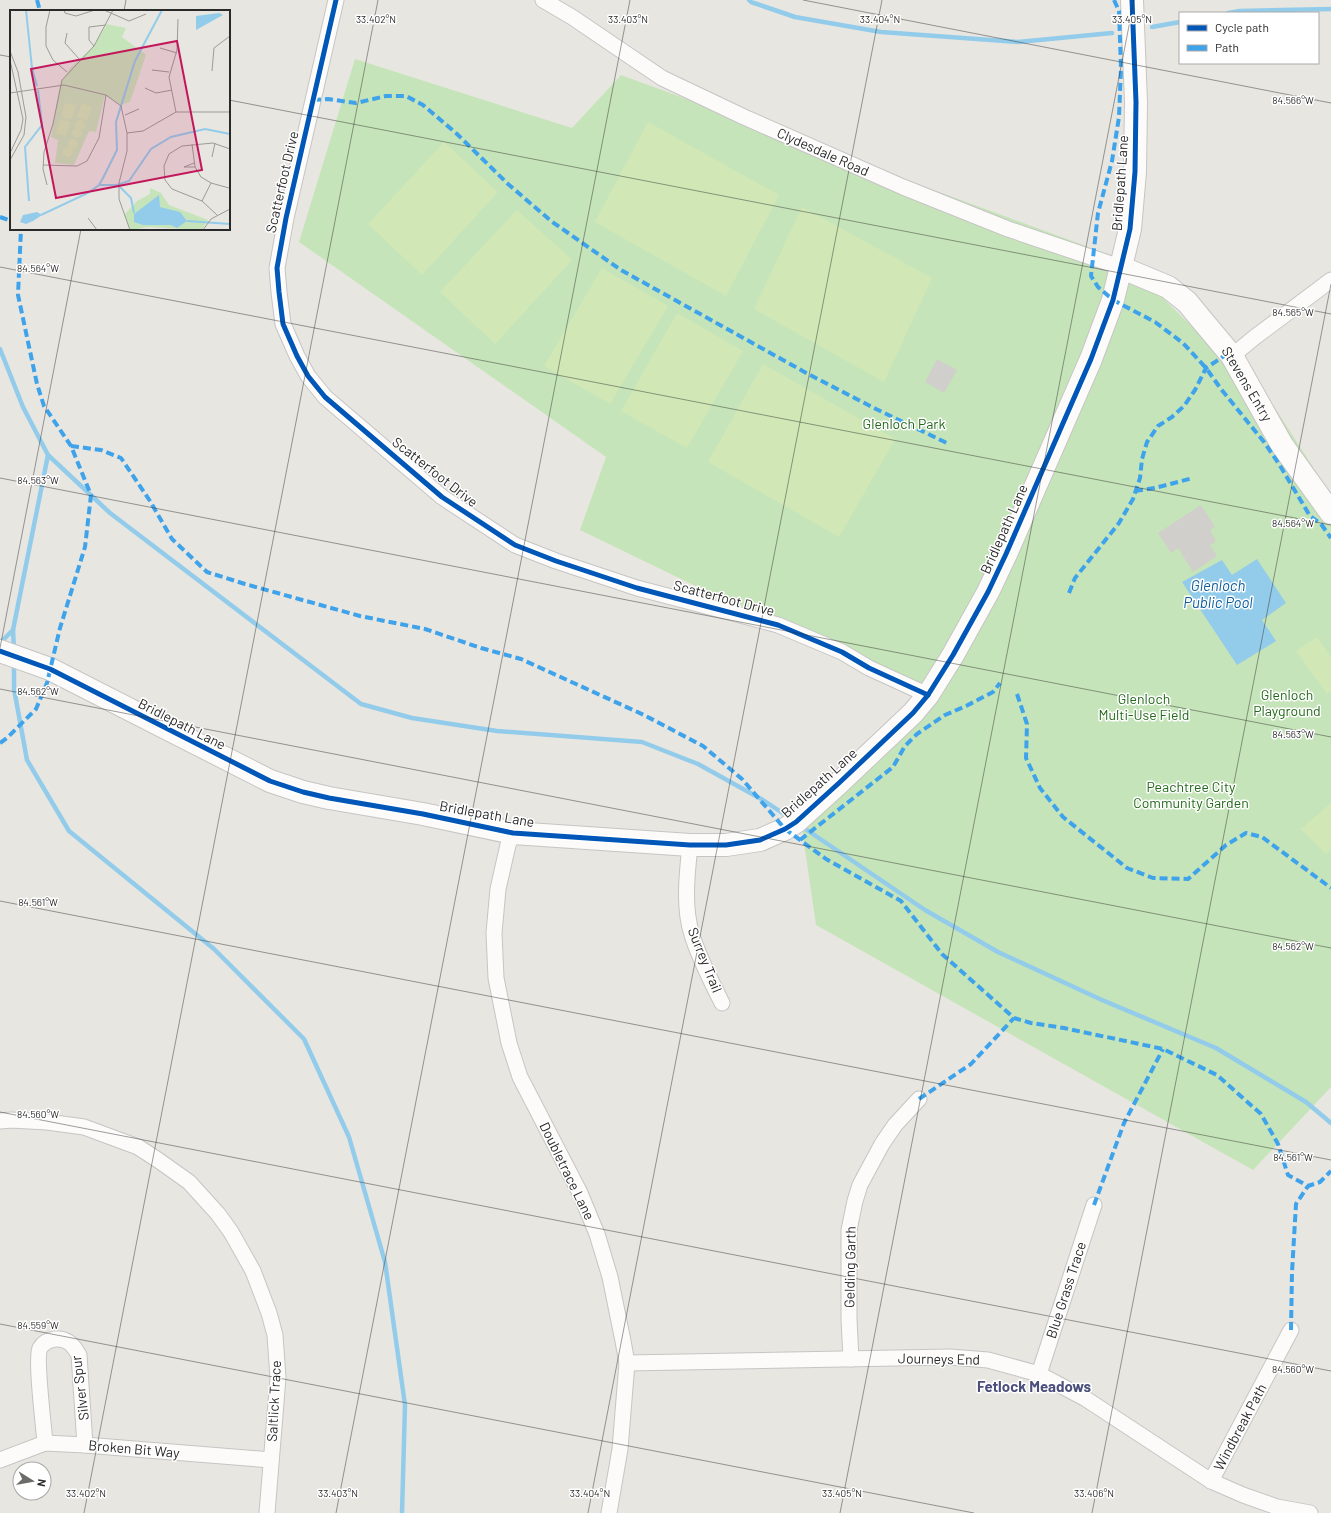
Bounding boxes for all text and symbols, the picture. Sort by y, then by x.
inset map [10,10,230,230]
legend [1179,12,1319,64]
text: 33.402°N [356,13,396,25]
text: 33.403°N [608,13,648,25]
text: 33.404°N [860,13,900,25]
text: 33.405°N [1112,13,1152,25]
text: Cycle path [1215,20,1269,34]
text: Path [1215,40,1239,54]
text: 84.566°W [1272,94,1314,106]
street label: Clydesdale Road [775,124,872,179]
street label: Scatterfoot Drive [262,129,301,234]
street label: Bridlepath Lane [1108,134,1131,231]
text: 84.564°W [17,262,59,274]
text: 84.565°W [1272,306,1314,318]
street label: Stevens Entry [1218,343,1277,425]
park label: Glenloch Park [863,415,945,432]
street label: Scatterfoot Drive [389,433,481,510]
text: 84.563°W [17,474,59,486]
street label: Bridlepath Lane [976,481,1031,576]
text: 84.564°W [1272,517,1314,529]
street label: Scatterfoot Drive [672,576,777,619]
water label: Glenloch Public Pool [1183,576,1253,611]
text: 84.562°W [17,685,59,697]
park label: Glenloch Playground [1253,686,1321,719]
park label: Glenloch Multi-Use Field [1099,690,1189,723]
street label: Bridlepath Lane [136,694,229,753]
text: 84.563°W [1272,728,1314,740]
street label: Bridlepath Lane [777,744,860,821]
park label: Peachtree City Community Garden [1133,778,1249,811]
street label: Bridlepath Lane [438,797,536,830]
text: 84.561°W [18,896,58,908]
street label: Surrey Trail [685,925,726,995]
text: 84.562°W [1272,940,1314,952]
text: 84.560°W [17,1108,59,1120]
street label: Doubletrace Lane [536,1119,599,1223]
text: 84.561°W [1273,1151,1313,1163]
street label: Gelding Garth [840,1226,859,1308]
street label: Blue Grass Trace [1042,1239,1089,1340]
text: 84.559°W [17,1319,59,1331]
street label: Journeys End [898,1349,980,1368]
street label: Silver Spur [67,1355,92,1421]
street label: Saltlick Trace [263,1360,284,1442]
text: 84.560°W [1272,1363,1314,1375]
district label: Fetlock Meadows [977,1377,1092,1395]
street label: Windbreak Path [1210,1380,1270,1473]
street label: Broken Bit Way [88,1436,181,1461]
north arrow [12,1461,52,1501]
text: N [35,1478,49,1488]
text: 33.402°N [66,1487,106,1499]
text: 33.403°N [318,1487,358,1499]
text: 33.404°N [570,1487,610,1499]
text: 33.405°N [822,1487,862,1499]
text: 33.406°N [1074,1487,1114,1499]

